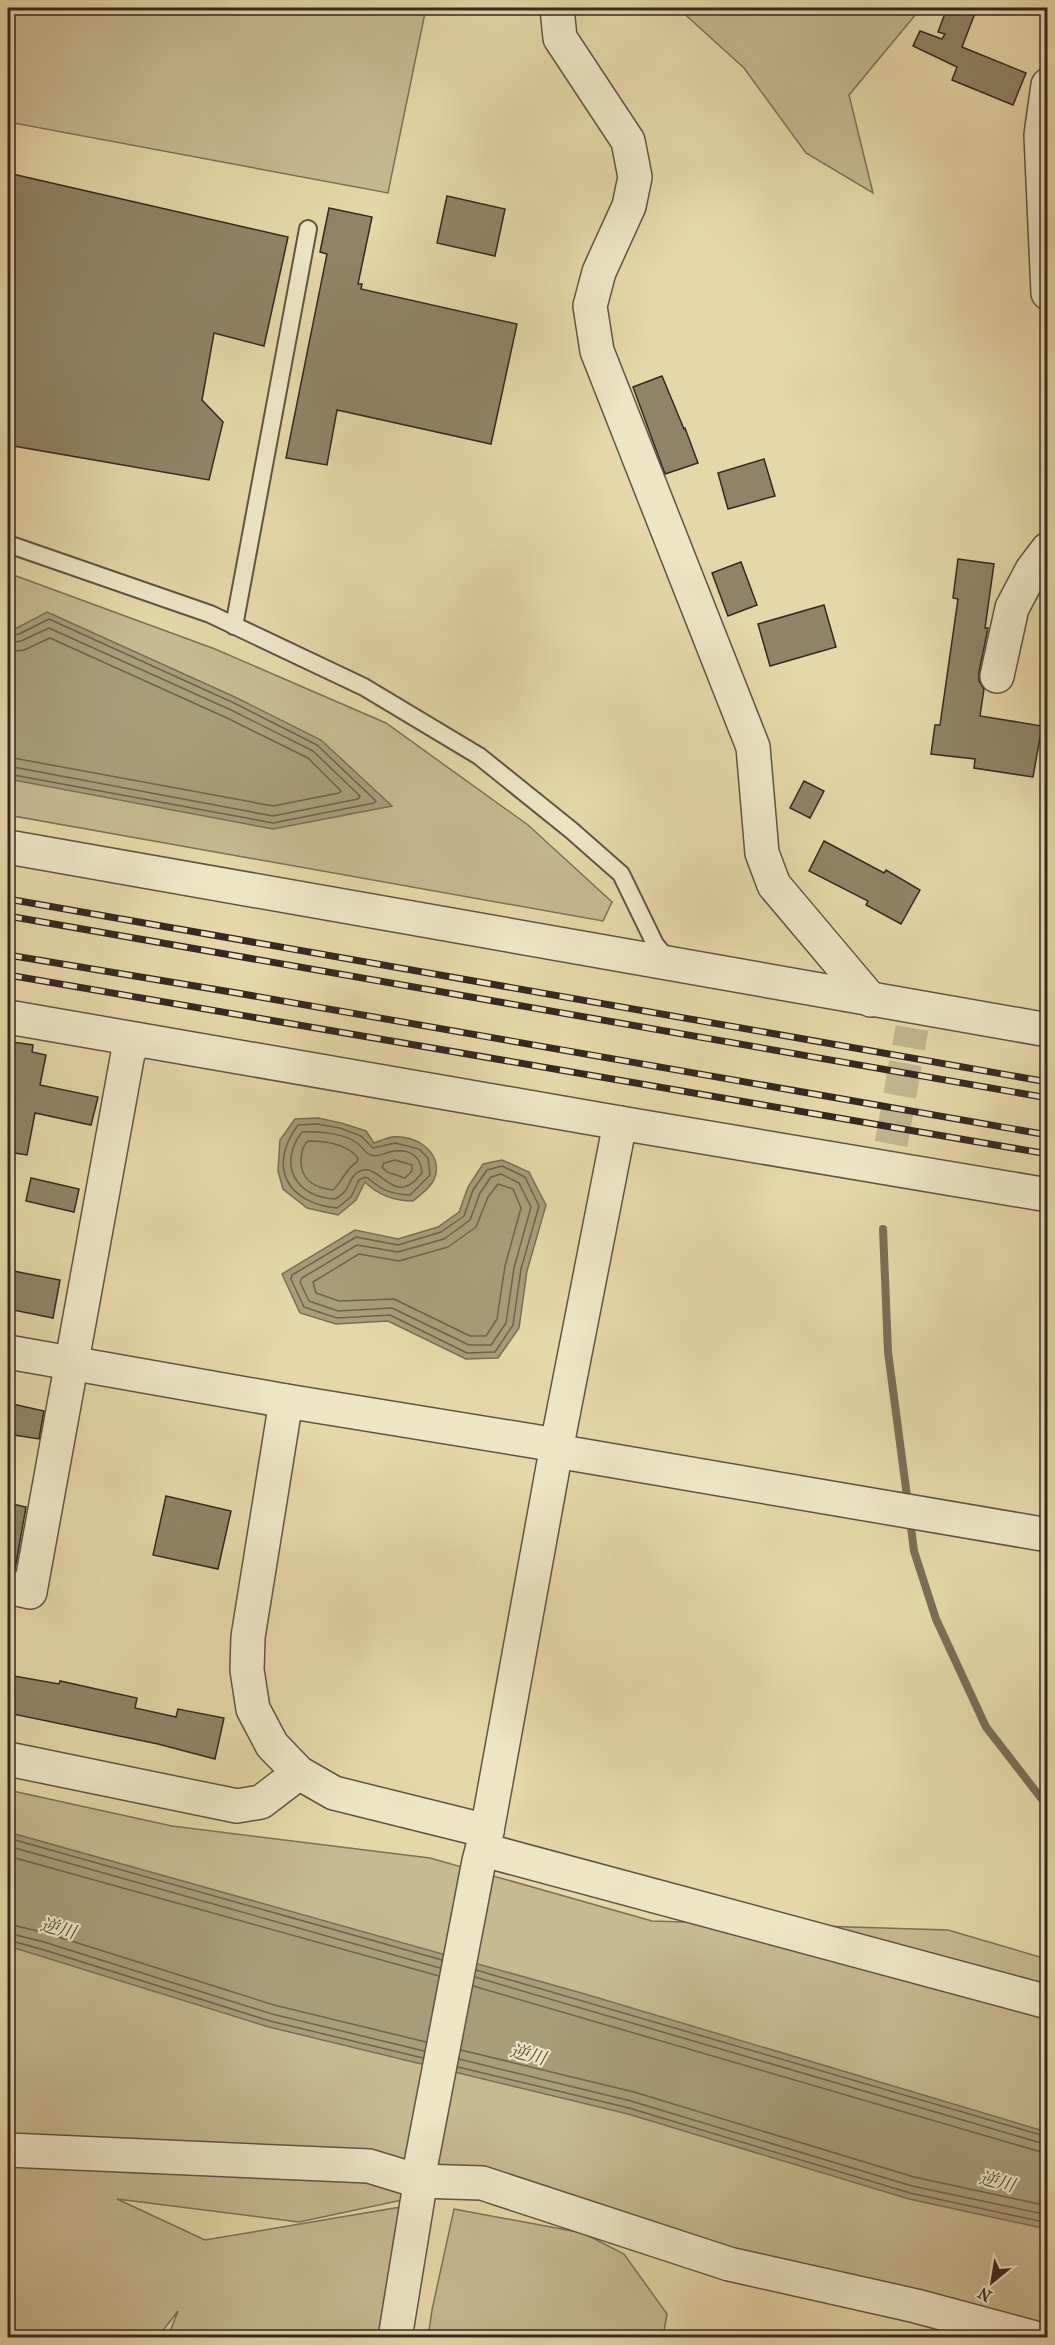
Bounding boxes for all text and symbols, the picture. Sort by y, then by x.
water label: 逆川 [38,1914,80,1944]
water label: 逆川 [508,2040,550,2070]
water label: 逆川 [977,2167,1019,2197]
north arrow [962,2252,1022,2312]
text: N [974,2283,995,2306]

